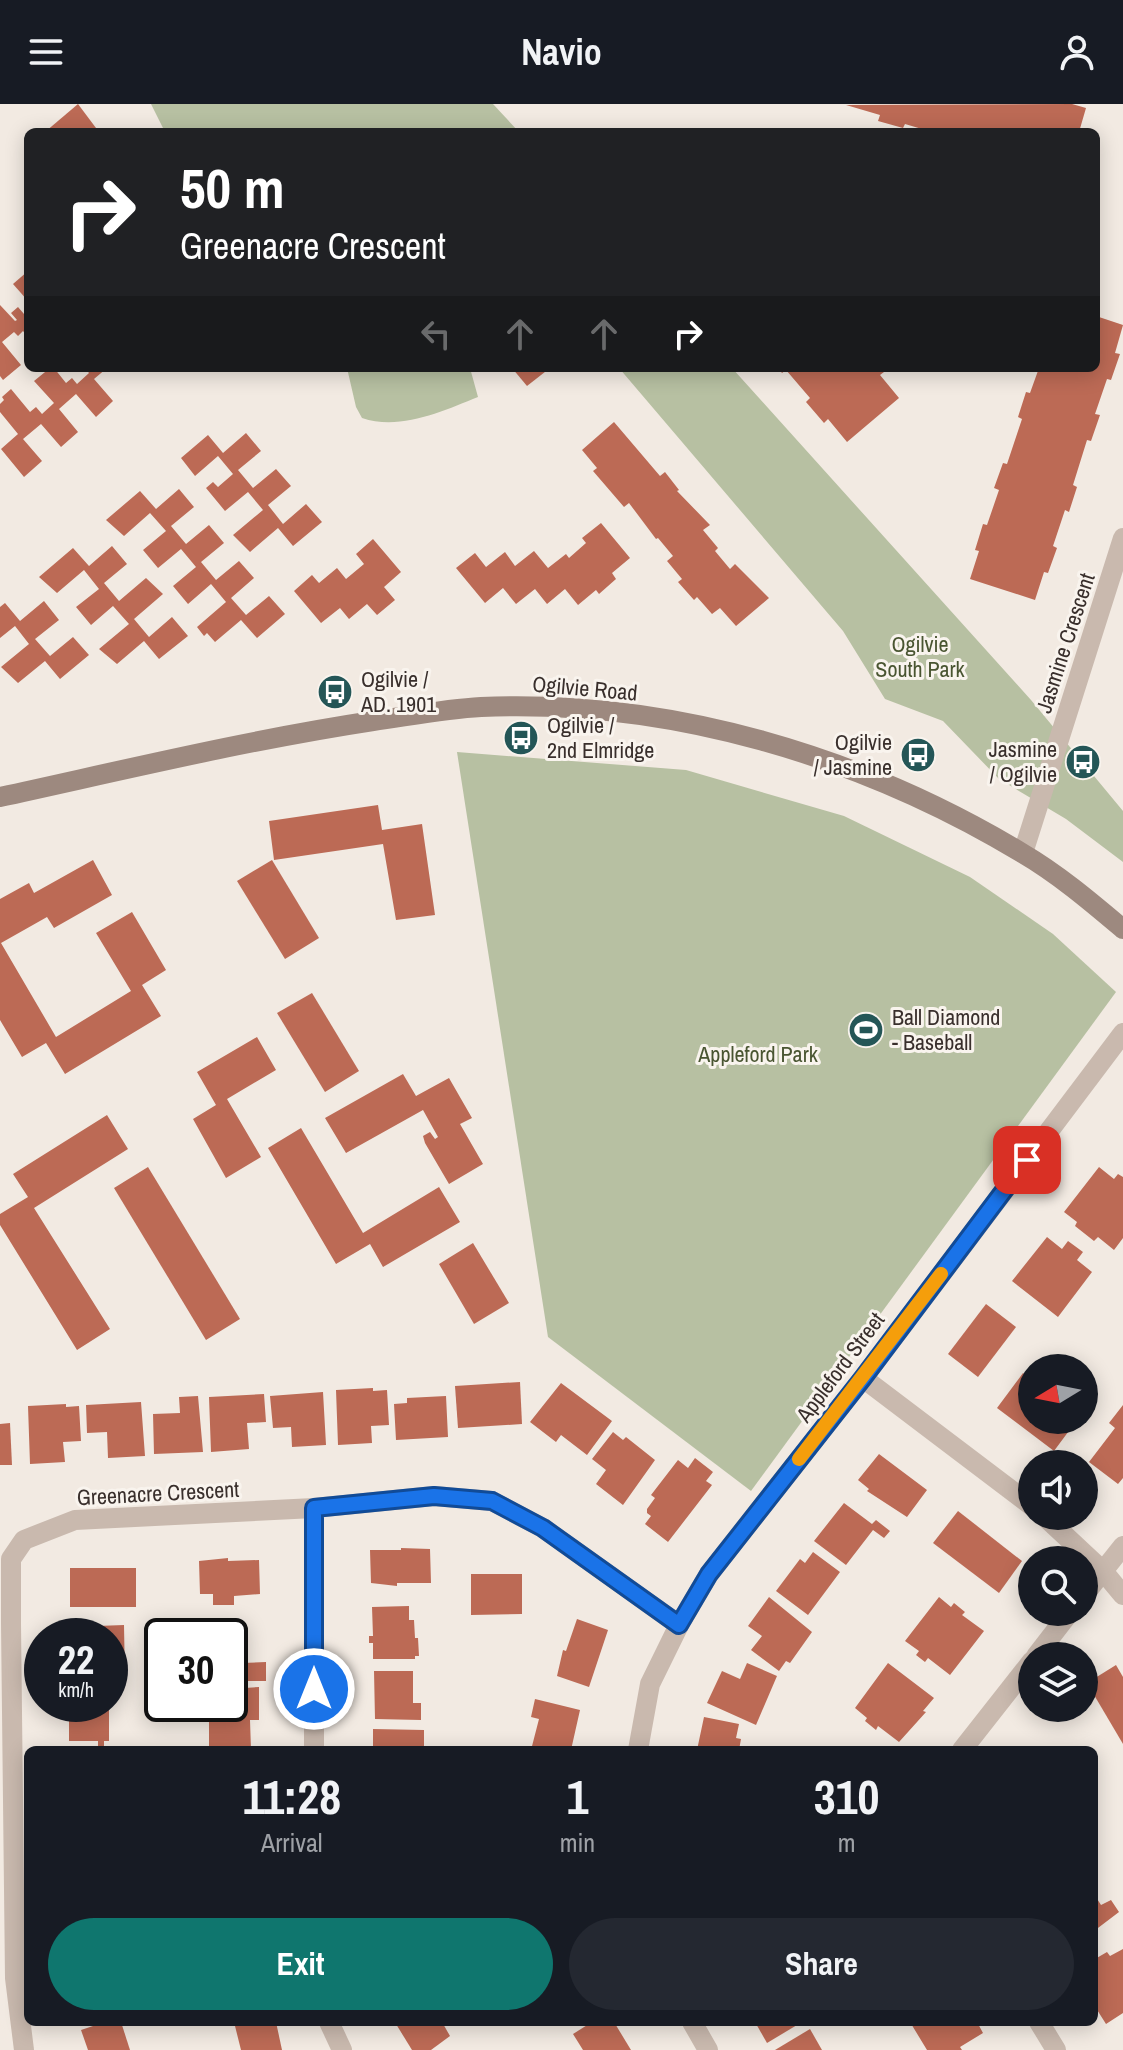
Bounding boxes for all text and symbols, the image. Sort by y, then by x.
text: Navio [521,28,602,76]
icon: menu [24,30,68,74]
icon: person [1055,30,1099,74]
text: 50 m [180,150,285,225]
icon: right [48,160,152,264]
text: Greenacre Crescent [180,222,446,270]
icon: left [414,312,458,356]
icon: ahead [498,312,542,356]
icon: ahead [582,312,626,356]
icon: right [666,312,710,356]
street label: Jasmine Crescent [1028,569,1102,717]
park label: Ogilvie South Park [875,629,966,684]
place label: Ogilvie / AD. 1901 [360,664,436,719]
street label: Ogilvie Road [531,668,639,708]
bus stop icon: Ogilvie / AD. 1901 [316,673,354,711]
place label: Ogilvie / 2nd Elmridge [547,710,654,765]
bus stop icon: Ogilvie / 2nd Elmridge [502,719,540,757]
place label: Ogilvie / Jasmine [814,727,892,782]
place label: Jasmine / Ogilvie [989,734,1057,789]
bus stop icon: Ogilvie / Jasmine [899,736,937,774]
bus stop icon: Jasmine / Ogilvie [1064,743,1102,781]
place label: Ball Diamond - Baseball [892,1002,1000,1057]
sports icon: Ball Diamond - Baseball [847,1011,885,1049]
park label: Appleford Park [697,1039,819,1069]
pin [993,1126,1061,1194]
icon: arrive [1005,1138,1049,1182]
street label: Appleford Street [788,1306,891,1429]
north arrow [1018,1354,1098,1434]
map controls [1018,1354,1098,1722]
button: sound [1018,1450,1098,1530]
street label: Greenacre Crescent [76,1474,240,1512]
button: search [1018,1546,1098,1626]
speed limit sign: 30 [144,1618,248,1722]
text: 22 [58,1633,94,1686]
button: layers [1018,1642,1098,1722]
position arrow [272,1647,356,1731]
text: km/h [58,1676,94,1703]
text: 11:28 [243,1764,341,1829]
text: 1 [566,1764,588,1829]
text: 310 [814,1764,879,1829]
text: Arrival [261,1825,323,1860]
text: min [560,1825,595,1860]
text: m [838,1825,855,1860]
button: Exit [48,1918,553,2010]
button: Share [569,1918,1074,2010]

